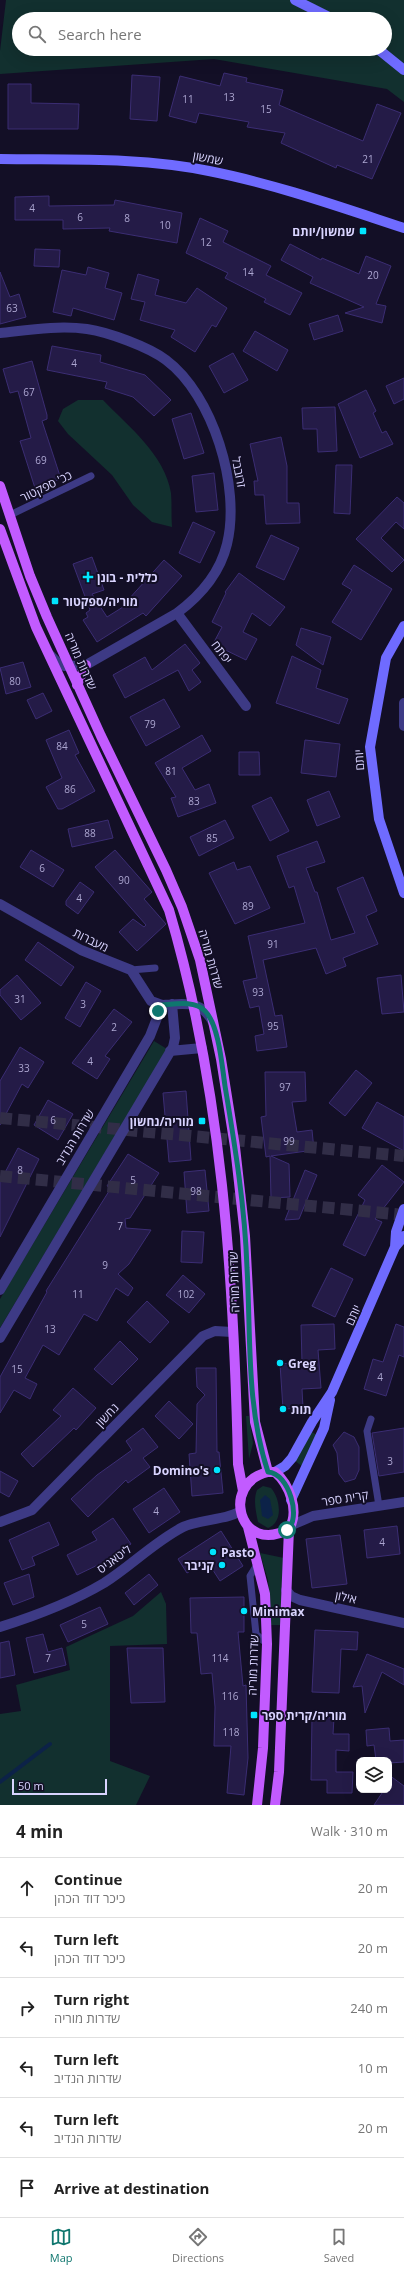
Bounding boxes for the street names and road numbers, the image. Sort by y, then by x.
street label: שמשון [191,147,225,169]
street label: זרובבל [228,455,250,489]
street label: ככ' ספקטור [17,466,75,506]
street label: שדרות מוריה [61,630,101,693]
street label: יפתח [208,637,236,667]
street label: יותם [350,749,368,771]
street label: מעברות [70,924,112,956]
street label: שדרות מוריה [194,927,228,991]
street label: שדרות הנדיב [52,1106,99,1168]
street label: שדרות מוריה [224,1251,244,1313]
street label: יותם [341,1302,365,1328]
street label: נחשון [91,1399,123,1431]
street label: קרית ספר [320,1486,370,1510]
street label: ליטאניס [93,1541,135,1577]
street label: אילון [334,1586,358,1608]
street label: שדרות מוריה [243,1634,263,1696]

